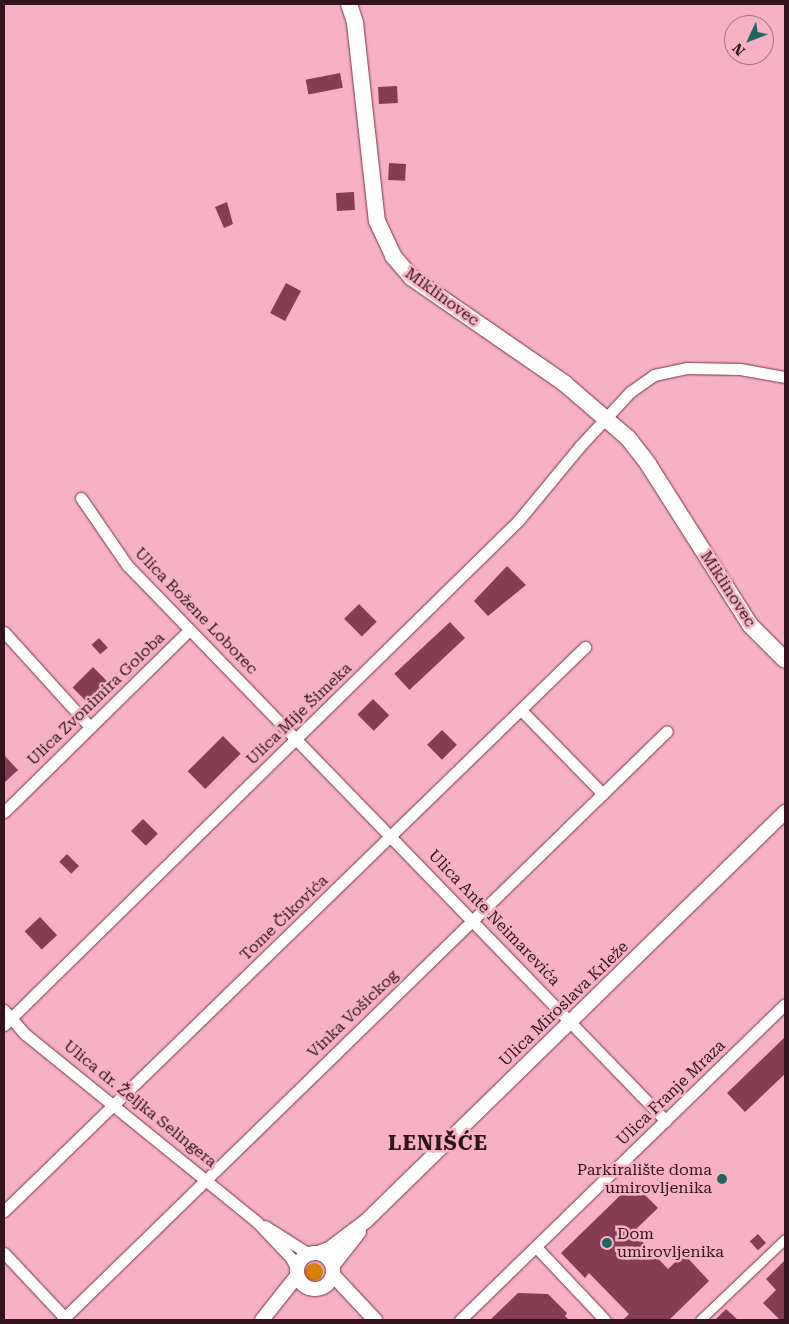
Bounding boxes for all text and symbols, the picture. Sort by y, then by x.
north arrow [724,15,774,65]
text: N [729,40,748,59]
street label: Miklinovec [401,264,483,330]
street label: Ulica Božene Loborec [130,544,262,678]
street label: Miklinovec [696,547,760,631]
street label: Ulica Zvonimira Goloba [23,628,169,770]
street label: Ulica Mije Šimeka [242,659,356,769]
street label: Ulica Ante Neimarevića [424,846,564,990]
street label: Tome Čikovića [236,871,332,965]
street label: Ulica Miroslava Krleže [496,937,632,1071]
street label: Vinka Vošickog [304,966,402,1062]
street label: Ulica dr. Željka Selingera [60,1036,220,1172]
street label: Ulica Franje Mraza [613,1036,729,1150]
district label: LENIŠĆE [387,1130,489,1156]
place label: Parkiralište doma umirovljenika [577,1160,712,1198]
marker: Parkiralište doma umirovljenika [716,1173,728,1185]
place label: Dom umirovljenika [617,1224,724,1262]
marker: Dom umirovljenika [601,1237,613,1249]

